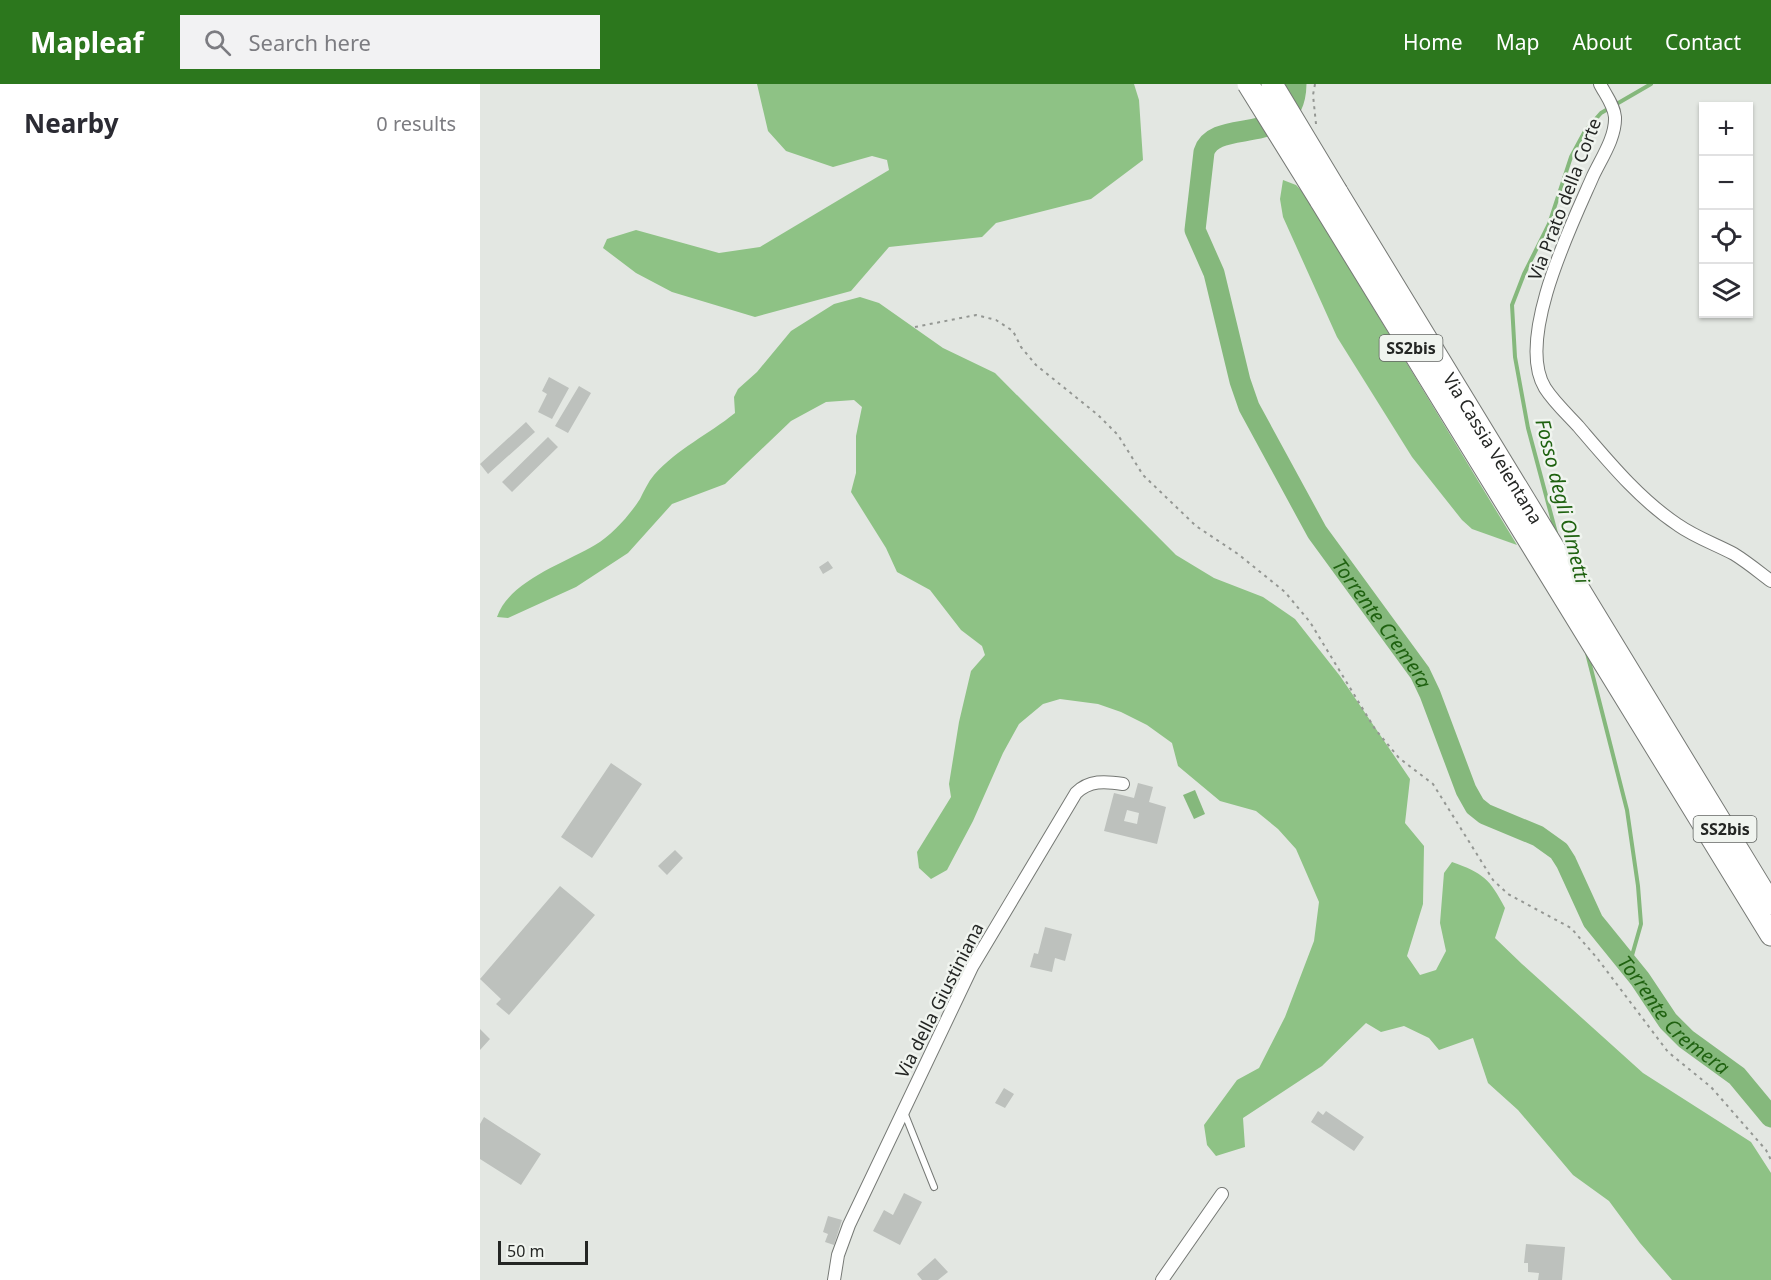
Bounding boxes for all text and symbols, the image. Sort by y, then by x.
search box [180,15,600,69]
text: Mapleaf [30,23,144,61]
icon: search [201,26,234,59]
text: Search here [249,27,371,57]
text: Home [1403,28,1463,56]
text: Map [1496,28,1539,56]
text: About [1572,28,1632,56]
text: Contact [1665,28,1741,56]
map controls [1699,102,1753,318]
button: + [1699,102,1753,156]
text: Nearby [24,105,119,141]
text: 0 results [376,110,456,137]
street label: Via Prato della Corte [1522,114,1606,284]
button: − [1699,156,1753,210]
button: locate [1699,210,1753,264]
button: layers [1699,264,1753,318]
road number: SS2bis [1380,335,1442,361]
street label: Via Cassia Veientana [1438,368,1548,528]
water label: Fosso degli Olmetti [1529,416,1597,587]
water label: Torrente Cremera [1327,552,1439,692]
road number: SS2bis [1694,816,1756,842]
street label: Via della Giustiniana [889,918,989,1082]
water label: Torrente Cremera [1612,949,1735,1080]
scale bar [498,1238,588,1266]
text: 50 m [507,1240,544,1262]

